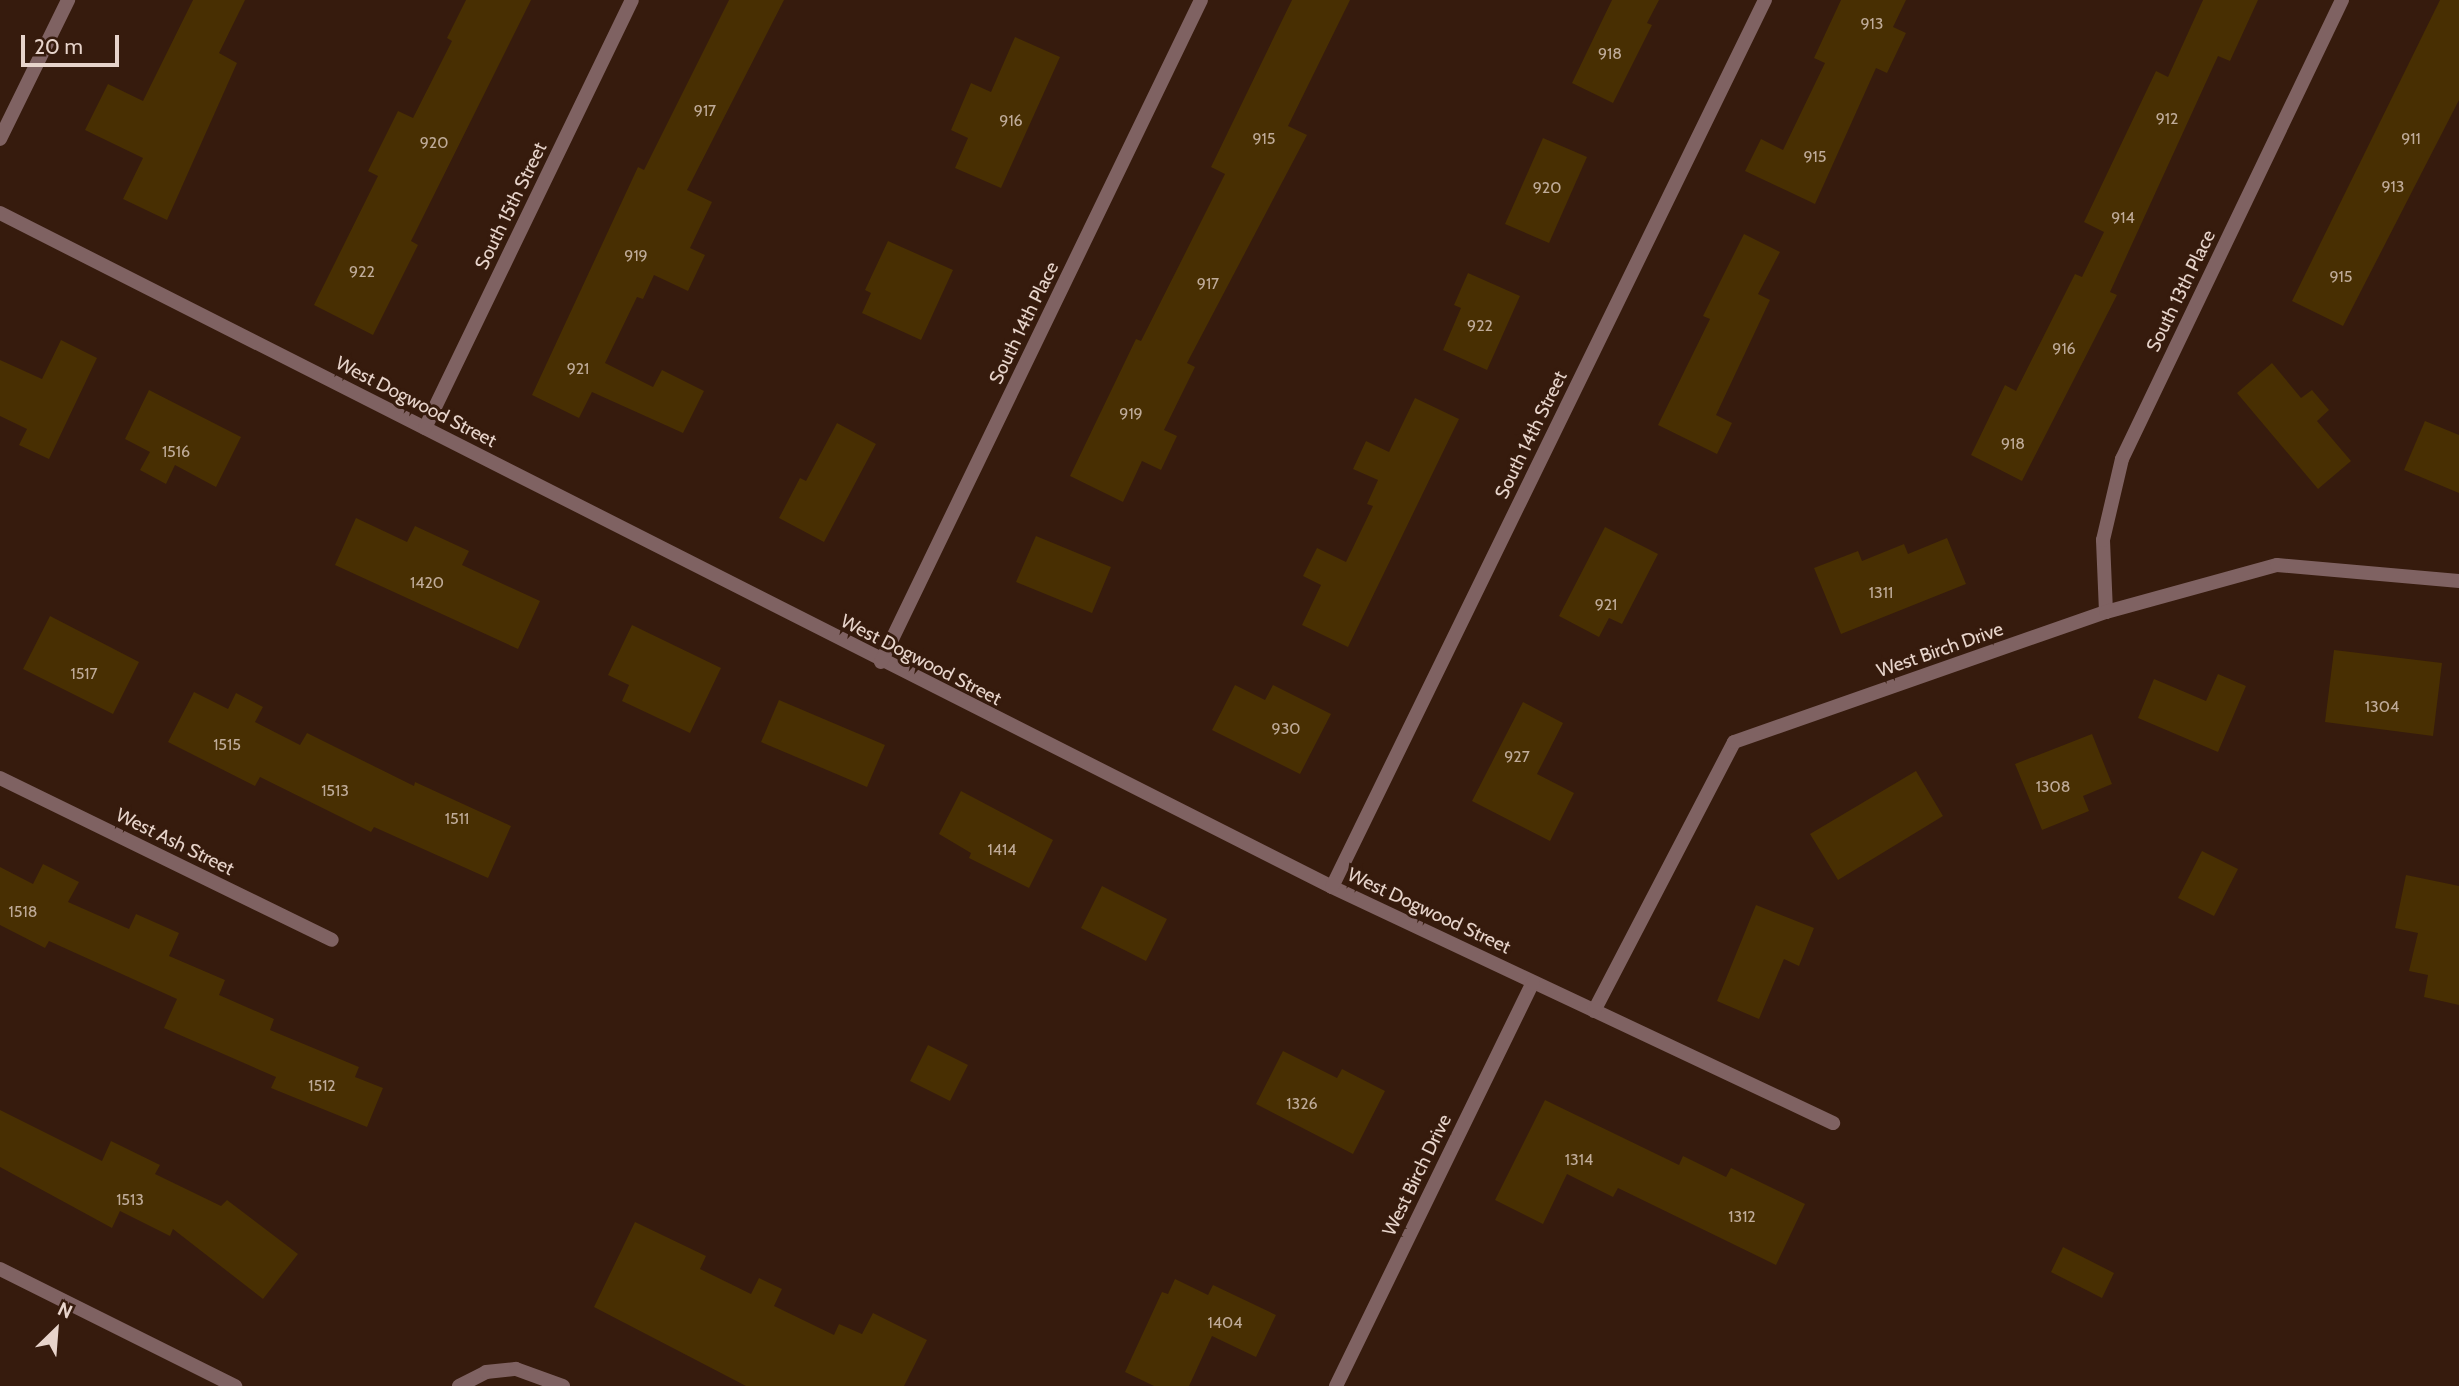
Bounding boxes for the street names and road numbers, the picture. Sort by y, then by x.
street label: South 15th Street [470,139,552,273]
street label: South 13th Place [2142,226,2220,356]
street label: South 14th Place [985,258,1063,388]
street label: West Dogwood Street [332,352,500,452]
street label: South 14th Street [1490,367,1572,503]
street label: West Dogwood Street [837,610,1005,710]
street label: West Birch Drive [1874,618,2006,682]
street label: West Ash Street [112,804,238,880]
street label: West Dogwood Street [1344,863,1514,959]
street label: West Birch Drive [1378,1111,1456,1239]

